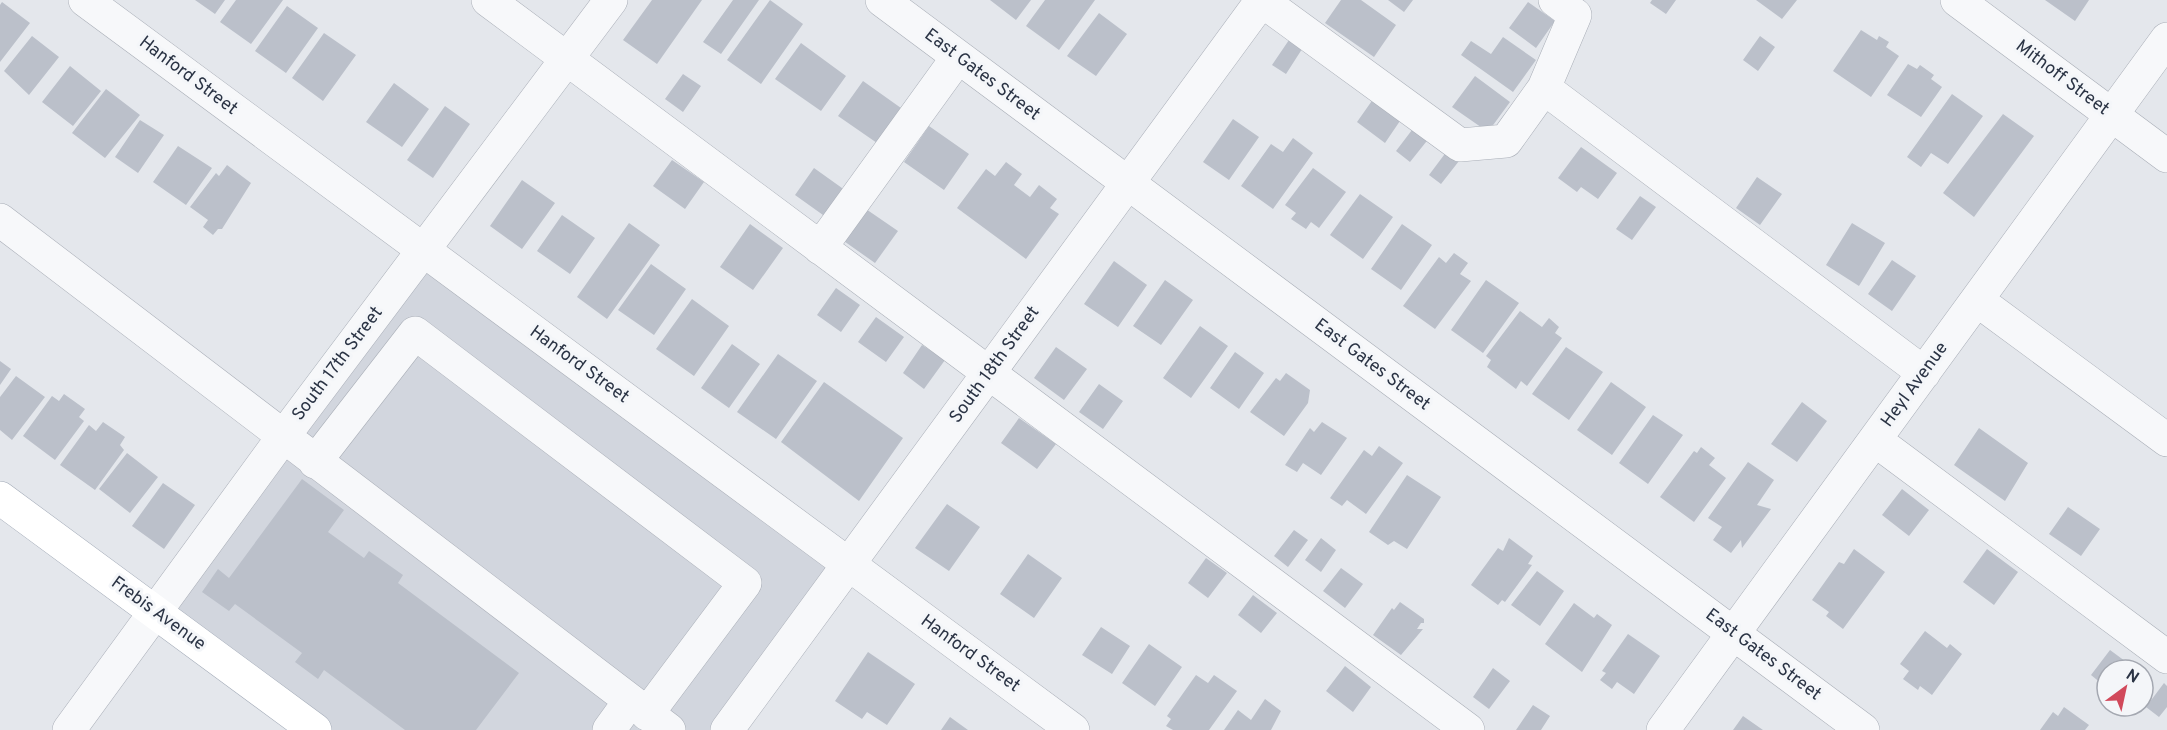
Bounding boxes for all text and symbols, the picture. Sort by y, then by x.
street label: East Gates Street [919,24,1045,126]
street label: Hanford Street [134,31,242,121]
street label: Mithoff Street [2010,35,2114,121]
street label: South 17th Street [287,302,389,426]
street label: South 18th Street [945,302,1045,428]
street label: East Gates Street [1309,314,1435,416]
street label: Hanford Street [525,321,633,409]
street label: Heyl Avenue [1876,338,1954,432]
street label: Frebis Avenue [106,572,210,656]
street label: East Gates Street [1700,604,1826,706]
street label: Hanford Street [916,610,1024,698]
north arrow [2095,658,2155,718]
text: N [2122,666,2142,689]

